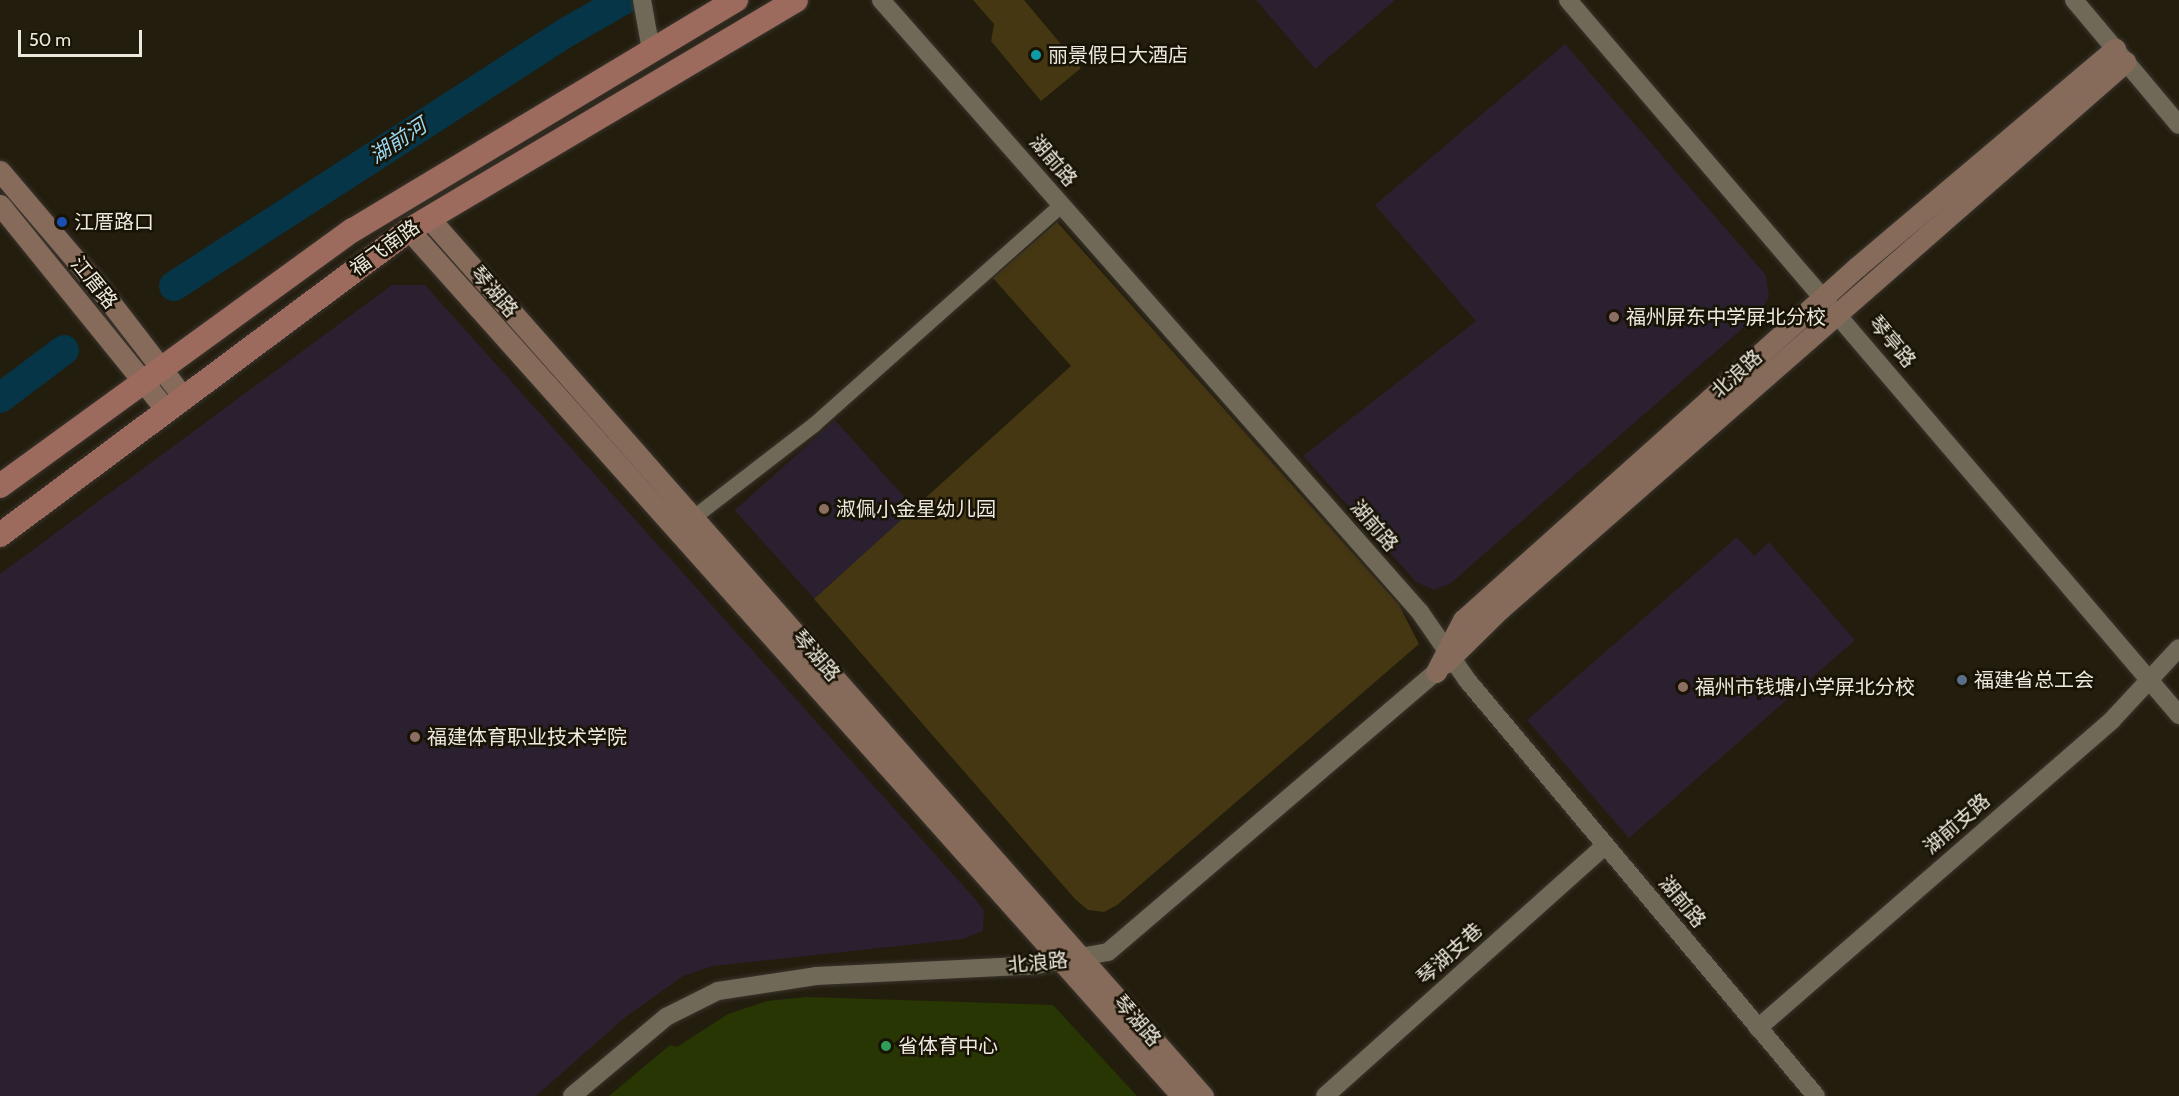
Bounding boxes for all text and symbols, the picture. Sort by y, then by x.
scale bar [21,18,146,56]
text: 50 m [29,29,71,51]
place label: 丽景假日大酒店 [1048,43,1188,67]
marker: 丽景假日大酒店 [1029,48,1043,62]
water label: 湖前河 [365,113,431,169]
street label: 湖前路 [1024,130,1082,192]
place label: 江厝路口 [74,210,154,234]
marker: 江厝路口 [55,215,69,229]
street label: 福飞南路 [346,215,424,281]
street label: 江厝路 [66,252,122,314]
street label: 琴湖路 [465,261,523,323]
place label: 福州屏东中学屏北分校 [1626,305,1826,329]
marker: 福州屏东中学屏北分校 [1607,310,1621,324]
street label: 琴亭路 [1864,311,1920,373]
street label: 北浪路 [1707,345,1767,403]
street label: 湖前路 [1345,495,1403,557]
place label: 淑佩小金星幼儿园 [836,497,996,521]
marker: 淑佩小金星幼儿园 [817,502,831,516]
street label: 琴湖路 [787,625,845,687]
place label: 福建省总工会 [1974,668,2094,692]
marker: 福建省总工会 [1955,673,1969,687]
place label: 福州市钱塘小学屏北分校 [1695,675,1915,699]
marker: 福州市钱塘小学屏北分校 [1676,680,1690,694]
place label: 福建体育职业技术学院 [427,725,627,749]
marker: 福建体育职业技术学院 [408,730,422,744]
street label: 湖前支路 [1919,789,1995,859]
street label: 湖前路 [1654,871,1710,933]
street label: 琴湖支巷 [1412,918,1488,990]
street label: 北浪路 [1007,948,1069,978]
street label: 琴湖路 [1108,990,1166,1052]
place label: 省体育中心 [898,1034,998,1058]
marker: 省体育中心 [879,1039,893,1053]

